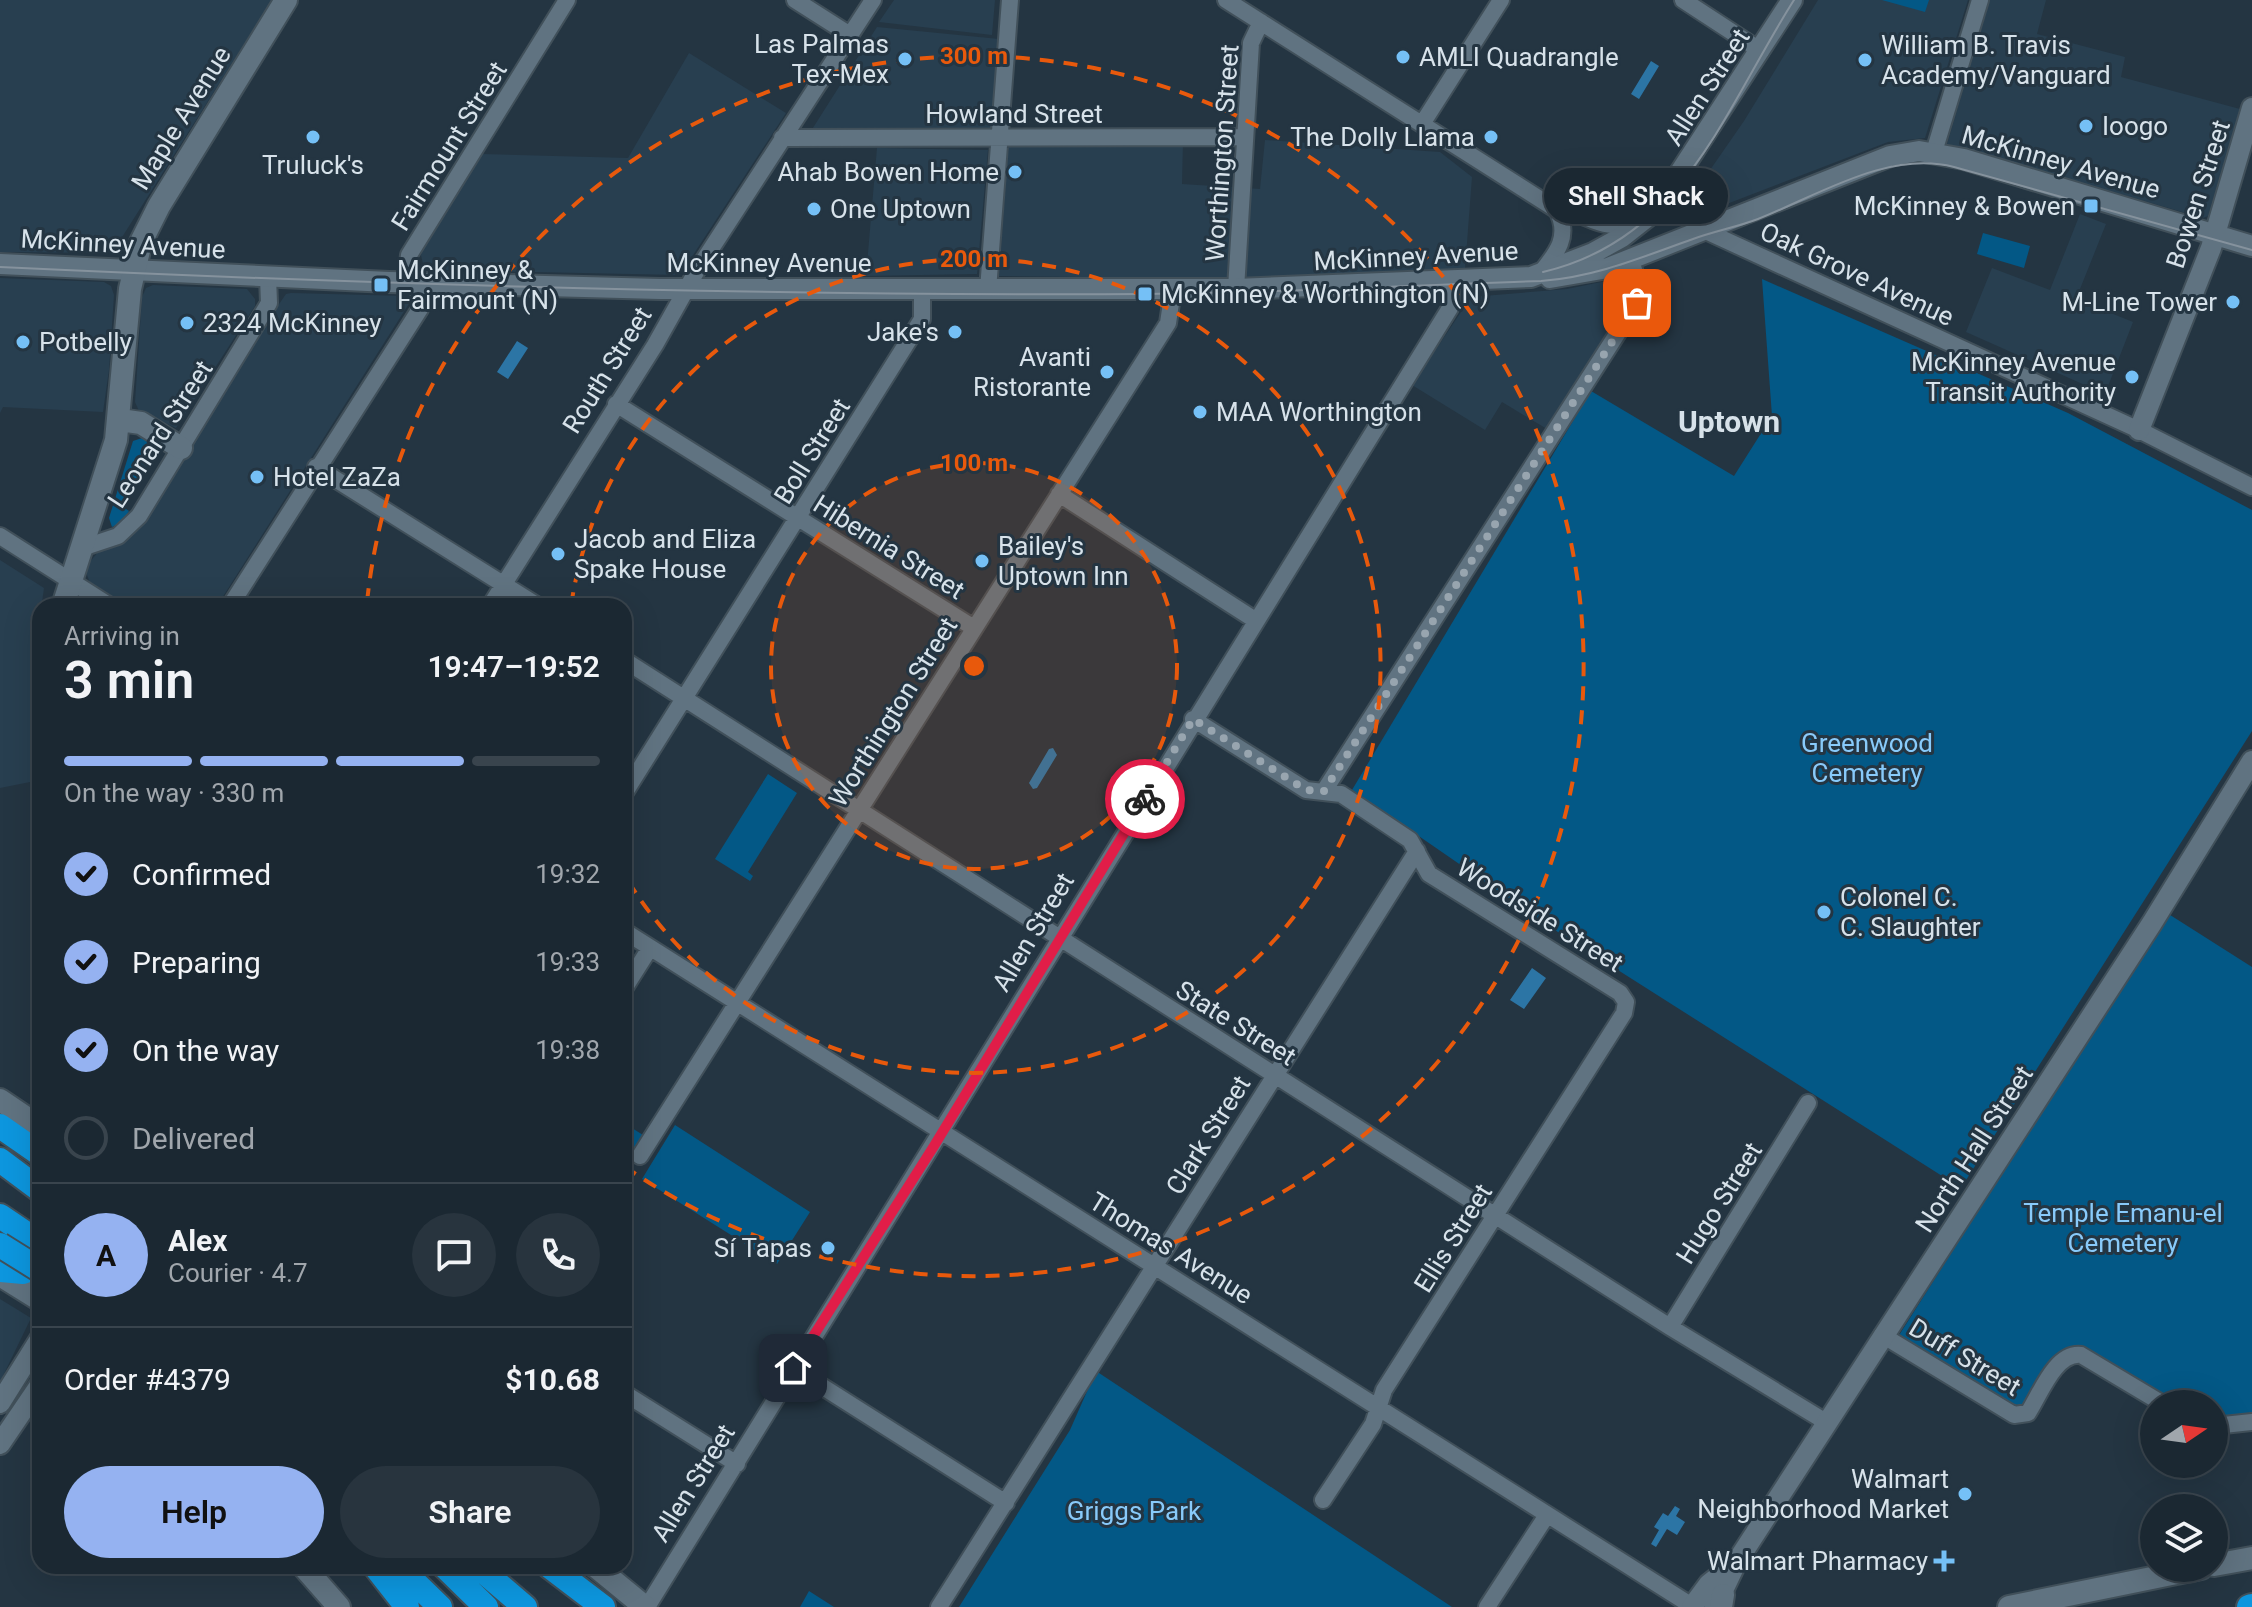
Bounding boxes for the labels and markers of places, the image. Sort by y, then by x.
place label: Las Palmas Tex-Mex [754,29,889,89]
place label: William B. Travis Academy/Vanguard [1881,30,2111,90]
place label: AMLI Quadrangle [1419,42,1619,72]
marker: AMLI Quadrangle [1394,48,1412,66]
marker: Las Palmas Tex-Mex [896,50,914,68]
marker: William B. Travis Academy/Vanguard [1856,51,1874,69]
place label: Ioogo [2102,111,2168,141]
marker: Ioogo [2077,117,2095,135]
place label: The Dolly Llama [1290,122,1475,152]
marker: Truluck's [304,128,322,146]
marker: The Dolly Llama [1482,128,1500,146]
place label: Truluck's [262,150,364,180]
place label: Ahab Bowen Home [777,157,999,187]
marker: Ahab Bowen Home [1006,163,1024,181]
callout: Shell Shack [1545,167,1729,223]
place label: McKinney & Bowen [1854,191,2075,221]
place label: One Uptown [830,194,971,224]
marker: McKinney & Bowen [2082,197,2100,215]
marker: One Uptown [805,200,823,218]
place label: McKinney & Fairmount (N) [397,255,558,315]
pin [1603,269,1671,337]
marker: McKinney & Fairmount (N) [372,276,390,294]
place label: McKinney & Worthington (N) [1161,279,1489,309]
marker: McKinney & Worthington (N) [1136,285,1154,303]
place label: M-Line Tower [2061,287,2217,317]
marker: M-Line Tower [2224,293,2242,311]
place label: 2324 McKinney [203,308,381,338]
marker: 2324 McKinney [178,314,196,332]
place label: Jake's [867,317,939,347]
marker: Jake's [946,323,964,341]
place label: Potbelly [39,327,132,357]
marker: Potbelly [14,333,32,351]
place label: Avanti Ristorante [973,342,1091,402]
place label: McKinney Avenue Transit Authority [1911,347,2116,407]
marker: Avanti Ristorante [1098,363,1116,381]
marker: McKinney Avenue Transit Authority [2123,368,2141,386]
place label: MAA Worthington [1216,397,1422,427]
marker: MAA Worthington [1191,403,1209,421]
place label: Hotel ZaZa [273,462,401,492]
marker: Hotel ZaZa [248,468,266,486]
place label: Jacob and Eliza Spake House [574,524,756,584]
place label: Bailey's Uptown Inn [998,531,1129,591]
marker: Jacob and Eliza Spake House [549,545,567,563]
marker: Bailey's Uptown Inn [973,552,991,570]
centre of rings [960,652,988,680]
place label: Colonel C. C. Slaughter [1840,882,1981,942]
marker: Colonel C. C. Slaughter [1815,903,1833,921]
place label: Sí Tapas [714,1233,812,1263]
marker: Sí Tapas [819,1239,837,1257]
pin [759,1334,827,1402]
place label: Walmart Neighborhood Market [1697,1464,1949,1524]
marker: Walmart Neighborhood Market [1956,1485,1974,1503]
place label: Walmart Pharmacy [1707,1546,1928,1576]
marker: Walmart Pharmacy [1935,1552,1953,1570]

